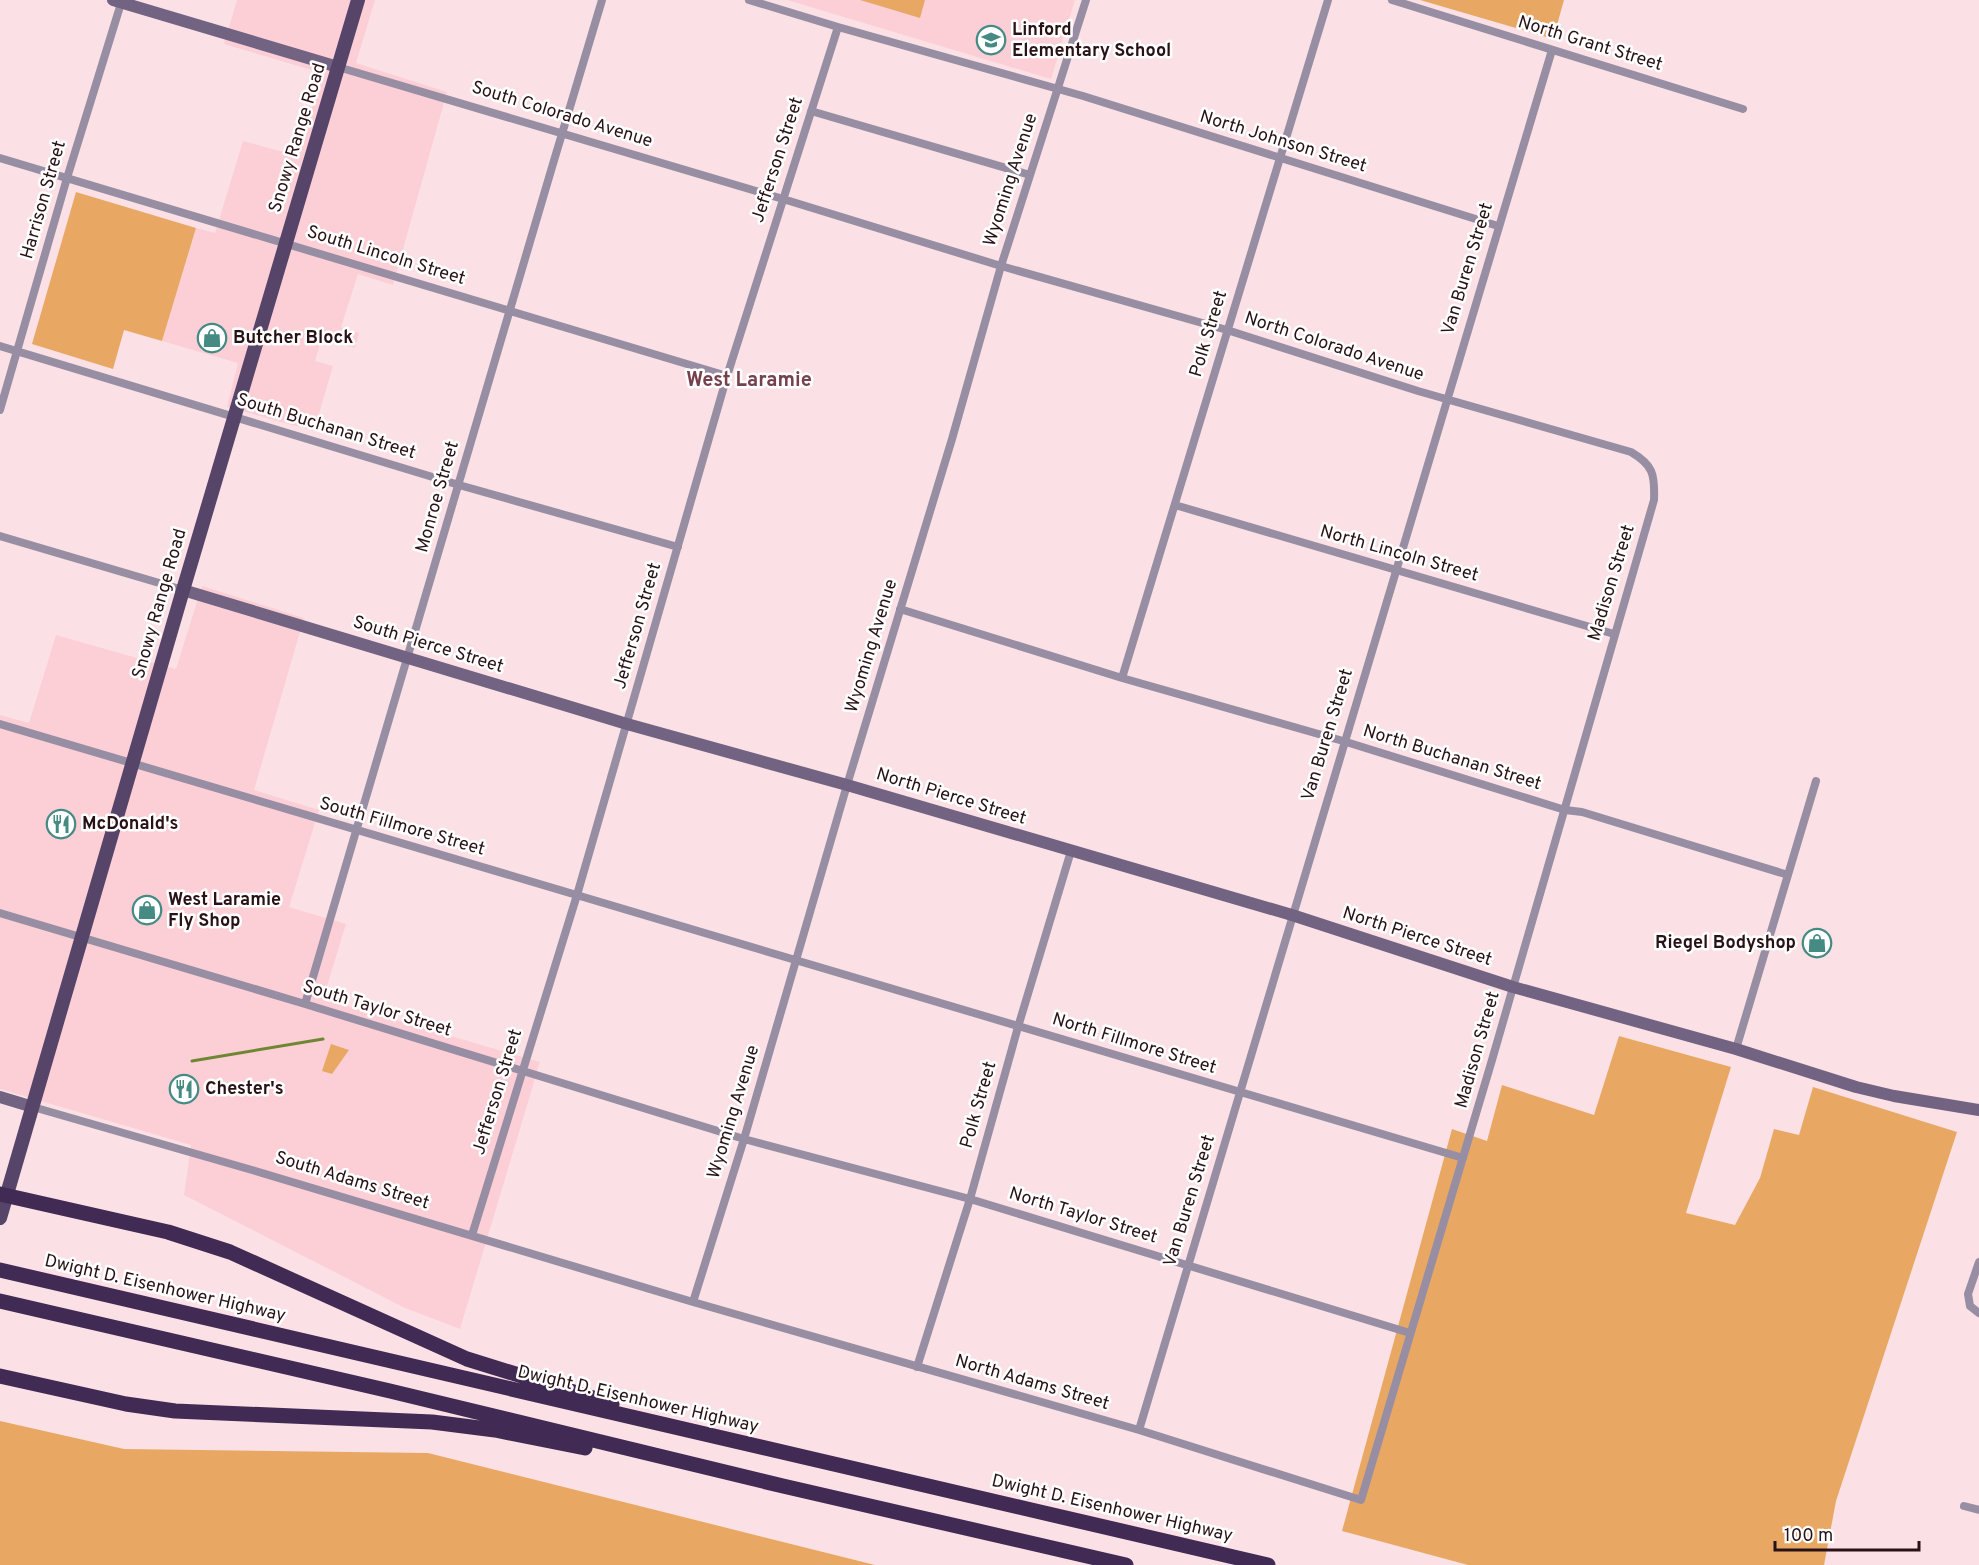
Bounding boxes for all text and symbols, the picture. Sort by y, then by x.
street label: North Grant Street [1515,11,1665,77]
place label: Linford Elementary School [1012,19,1171,63]
school or university icon: Linford Elementary School [975,24,1007,56]
street label: Snowy Range Road [264,60,332,216]
street label: South Colorado Avenue [469,77,655,153]
street label: Jefferson Street [747,94,809,226]
street label: North Johnson Street [1197,106,1369,178]
street label: Wyoming Avenue [979,111,1043,249]
street label: Harrison Street [16,138,72,262]
street label: Van Buren Street [1437,200,1499,338]
street label: South Lincoln Street [304,221,468,291]
street label: Polk Street [1185,288,1233,380]
street label: North Colorado Avenue [1241,307,1427,387]
shop icon: Butcher Block [196,322,228,354]
place label: Butcher Block [233,327,353,350]
district label: West Laramie [686,368,812,394]
street label: South Buchanan Street [234,389,418,465]
street label: Monroe Street [411,438,465,556]
street label: North Lincoln Street [1317,520,1481,588]
street label: Madison Street [1583,522,1641,644]
street label: Snowy Range Road [128,526,192,682]
street label: Jefferson Street [609,560,667,692]
street label: Wyoming Avenue [841,576,903,716]
street label: South Pierce Street [350,611,506,679]
street label: Van Buren Street [1297,666,1359,804]
street label: North Buchanan Street [1360,720,1544,796]
street label: North Pierce Street [873,763,1029,831]
street label: South Fillmore Street [317,792,487,862]
restaurant icon: McDonald's [45,808,77,840]
place label: McDonald's [82,813,178,836]
place label: West Laramie Fly Shop [168,889,281,933]
shop icon: West Laramie Fly Shop [131,894,163,926]
street label: North Pierce Street [1339,902,1495,972]
shop icon: Riegel Bodyshop [1801,927,1833,959]
place label: Riegel Bodyshop [1655,932,1796,955]
street label: South Taylor Street [300,975,454,1043]
street label: Madison Street [1450,989,1506,1111]
street label: North Fillmore Street [1049,1008,1219,1080]
street label: Jefferson Street [468,1026,528,1158]
street label: Wyoming Avenue [703,1042,765,1182]
street label: Polk Street [956,1059,1002,1151]
restaurant icon: Chester's [168,1073,200,1105]
place label: Chester's [205,1078,284,1101]
street label: Van Buren Street [1159,1132,1221,1270]
street label: South Adams Street [272,1147,432,1215]
street label: North Taylor Street [1006,1183,1160,1249]
street label: Dwight D. Eisenhower Highway [42,1250,288,1328]
street label: North Adams Street [952,1350,1112,1416]
street label: Dwight D. Eisenhower Highway [515,1361,761,1439]
street label: Dwight D. Eisenhower Highway [989,1470,1235,1548]
scale bar [1775,1514,1919,1552]
text: 100 m [1784,1525,1833,1548]

